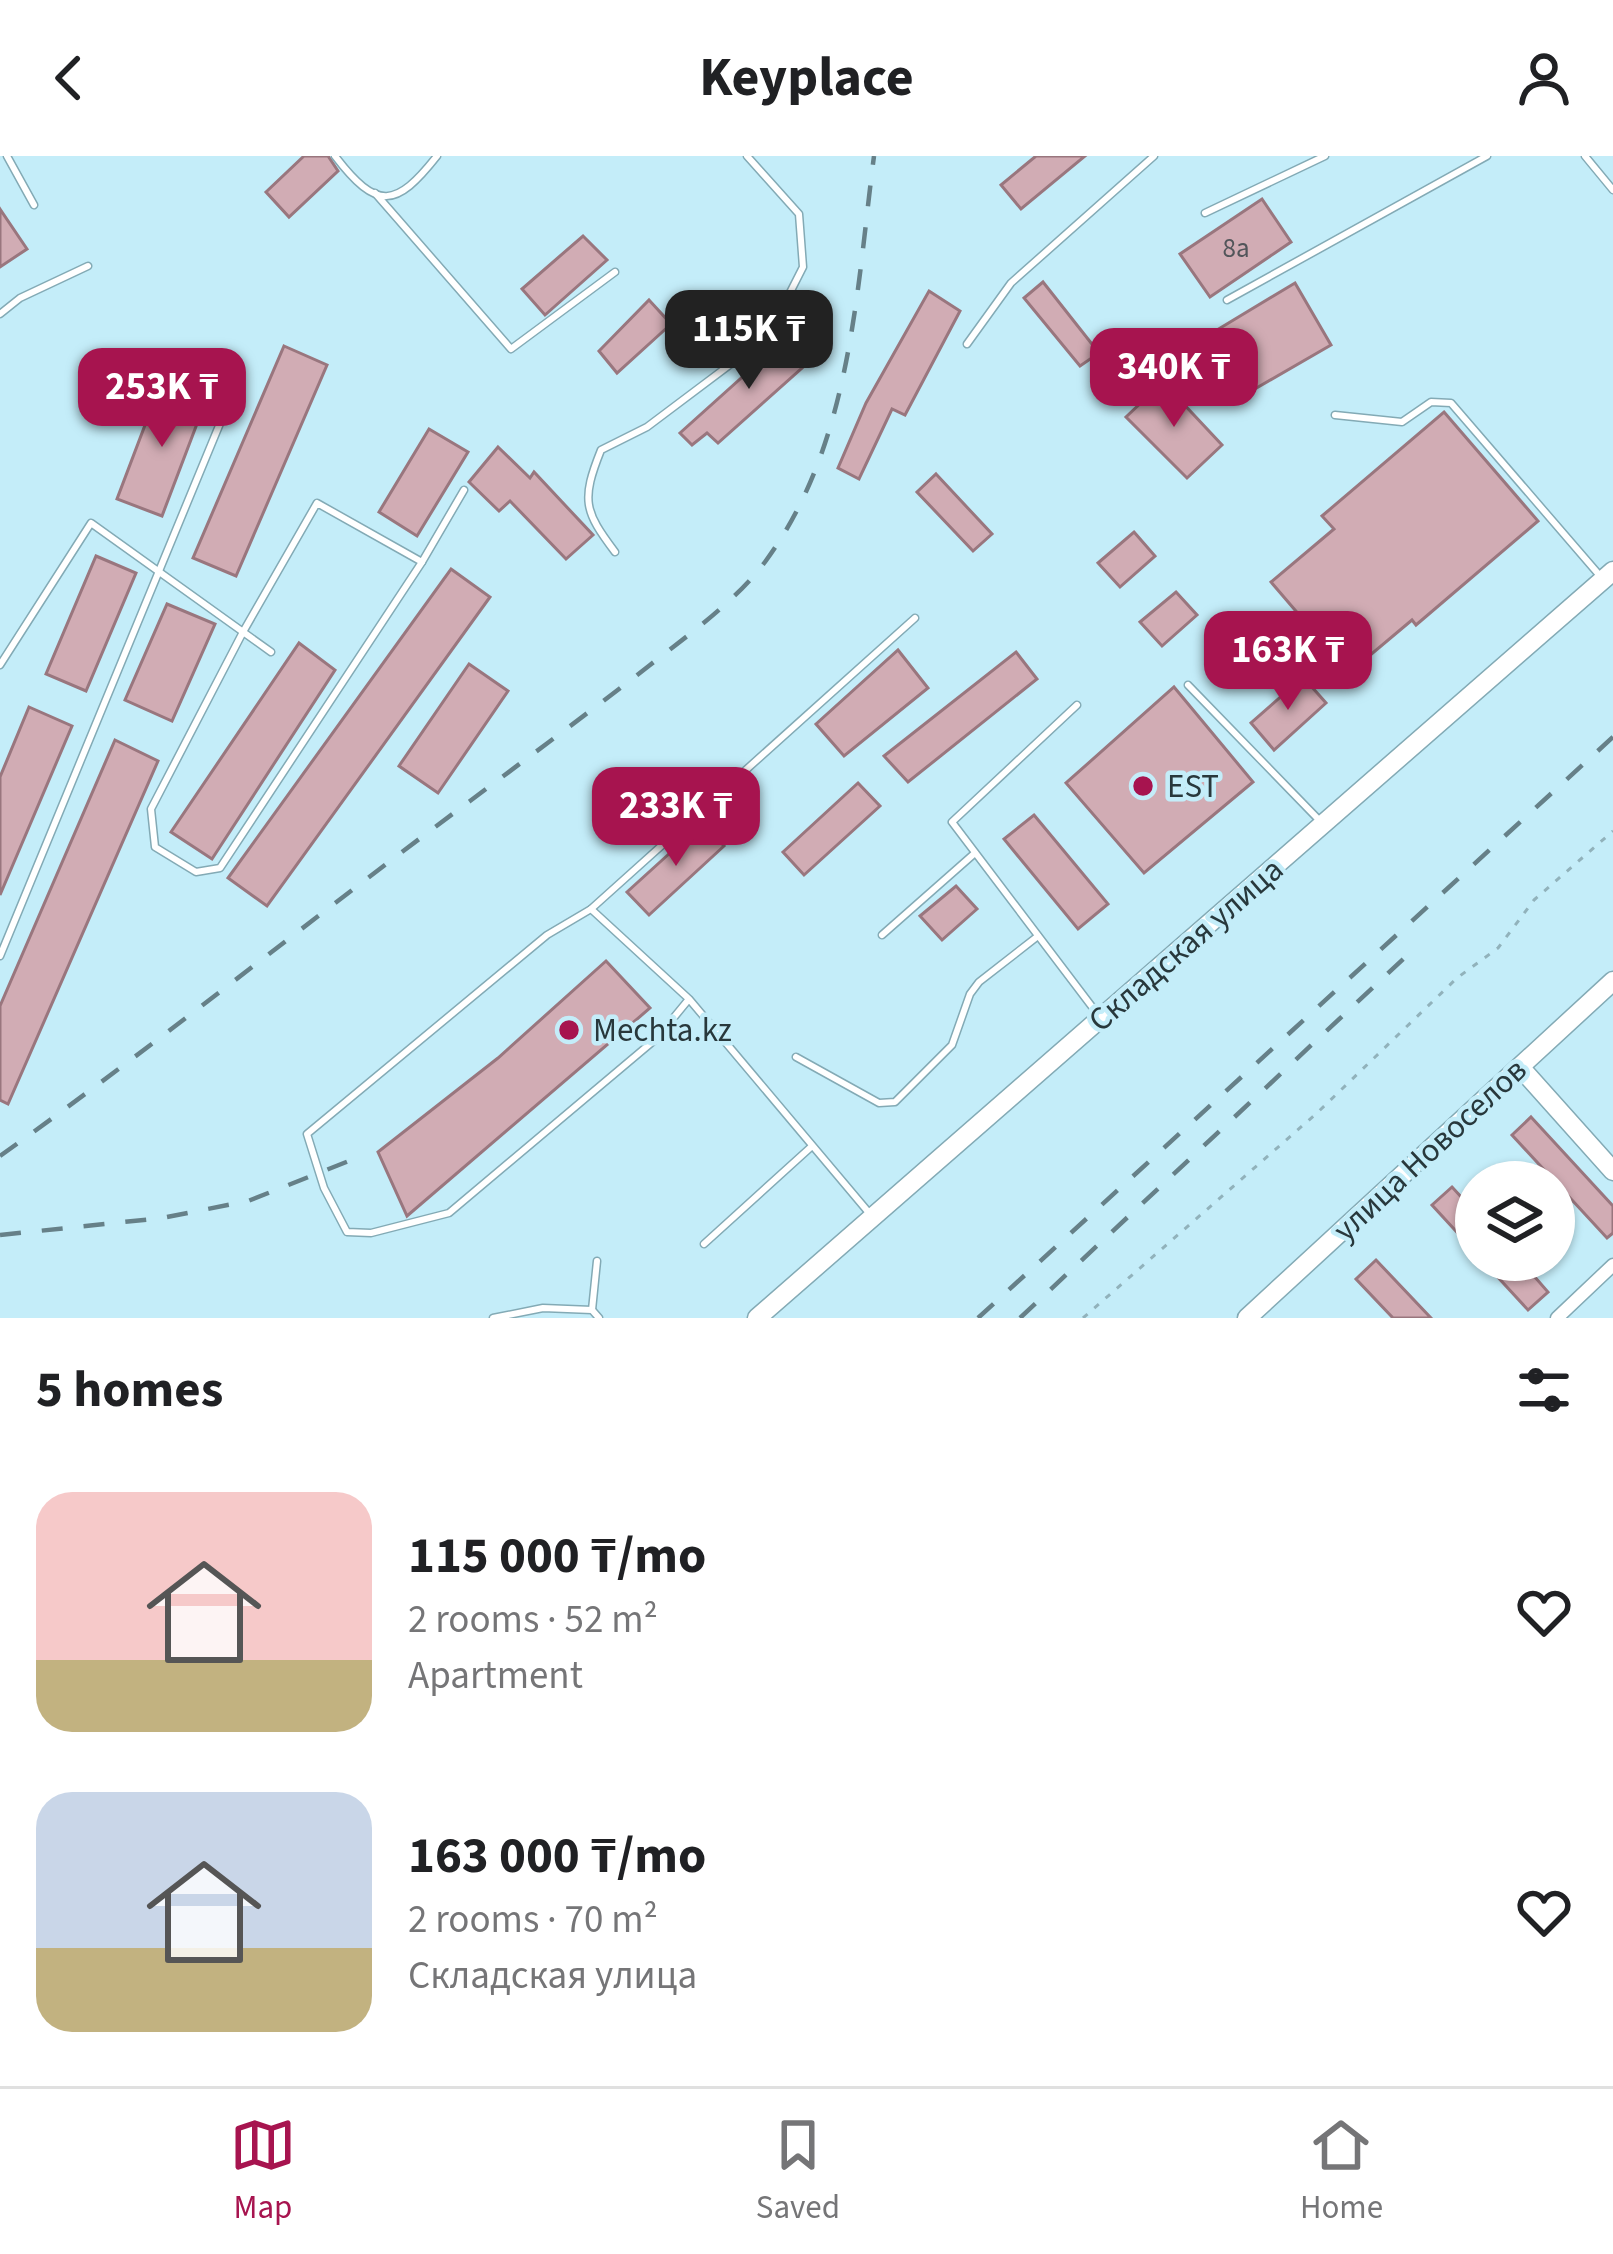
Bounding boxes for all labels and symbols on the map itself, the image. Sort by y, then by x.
house number: 8а [1222,229,1250,268]
pin: 115K ₸ [651,290,847,392]
pin: 340K ₸ [1076,328,1272,430]
pin: 253K ₸ [64,348,260,450]
pin: 163K ₸ [1190,611,1386,713]
place label: EST [1167,763,1219,810]
pin: 233K ₸ [578,767,774,869]
marker: EST [1130,773,1156,799]
street label: Складская улица [1078,847,1294,1043]
place label: Mechta.kz [593,1007,732,1054]
marker: Mechta.kz [556,1017,582,1043]
street label: улица Новоселов [1323,1048,1537,1252]

